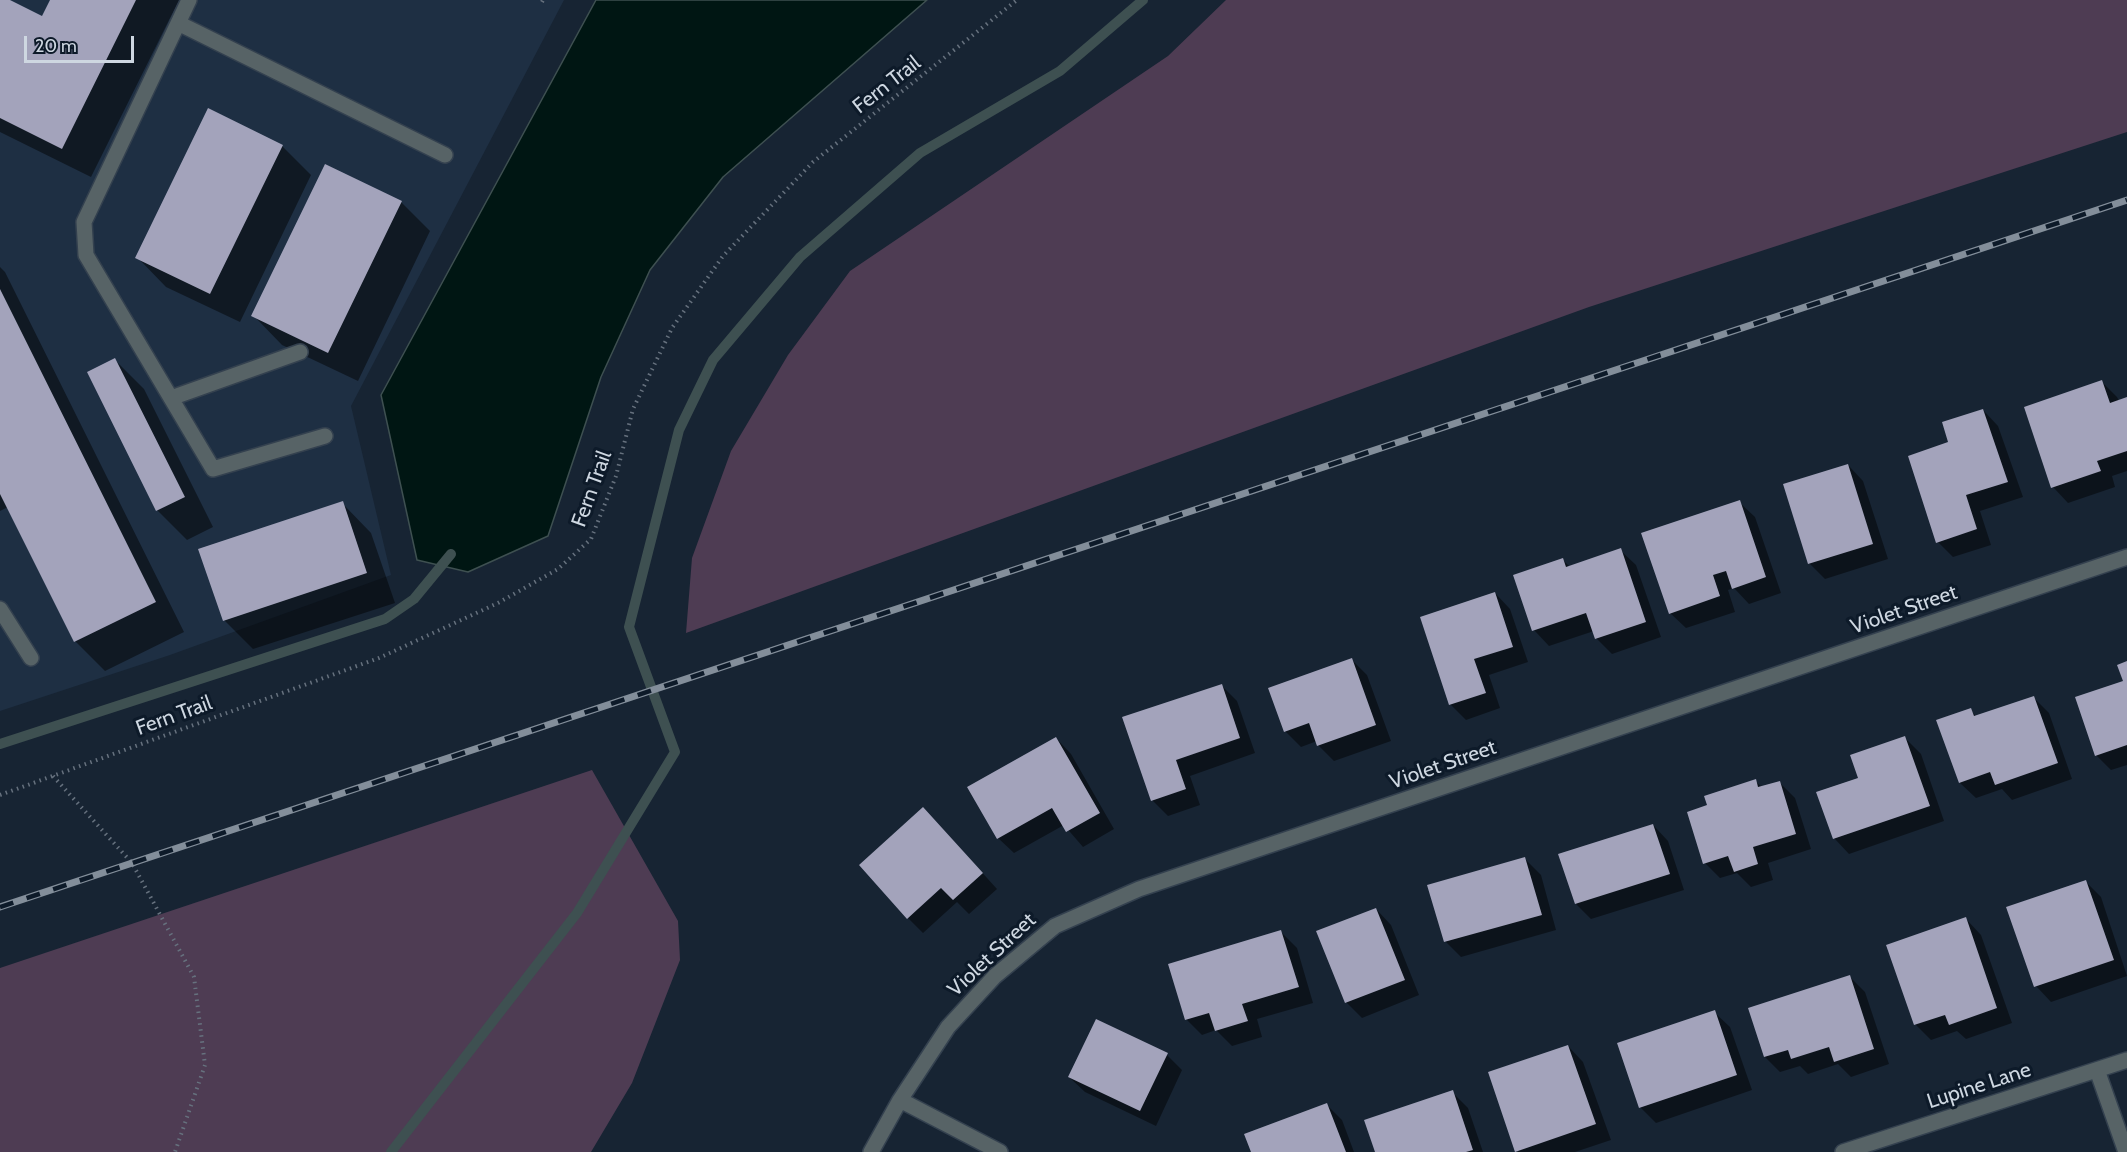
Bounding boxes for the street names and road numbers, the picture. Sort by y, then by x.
street label: Fern Trail [848,51,926,119]
street label: Fern Trail [567,447,617,531]
street label: Violet Street [1847,580,1961,640]
street label: Fern Trail [132,691,216,741]
street label: Violet Street [1386,735,1500,795]
street label: Violet Street [943,908,1041,1002]
street label: Lupine Lane [1924,1057,2034,1115]

